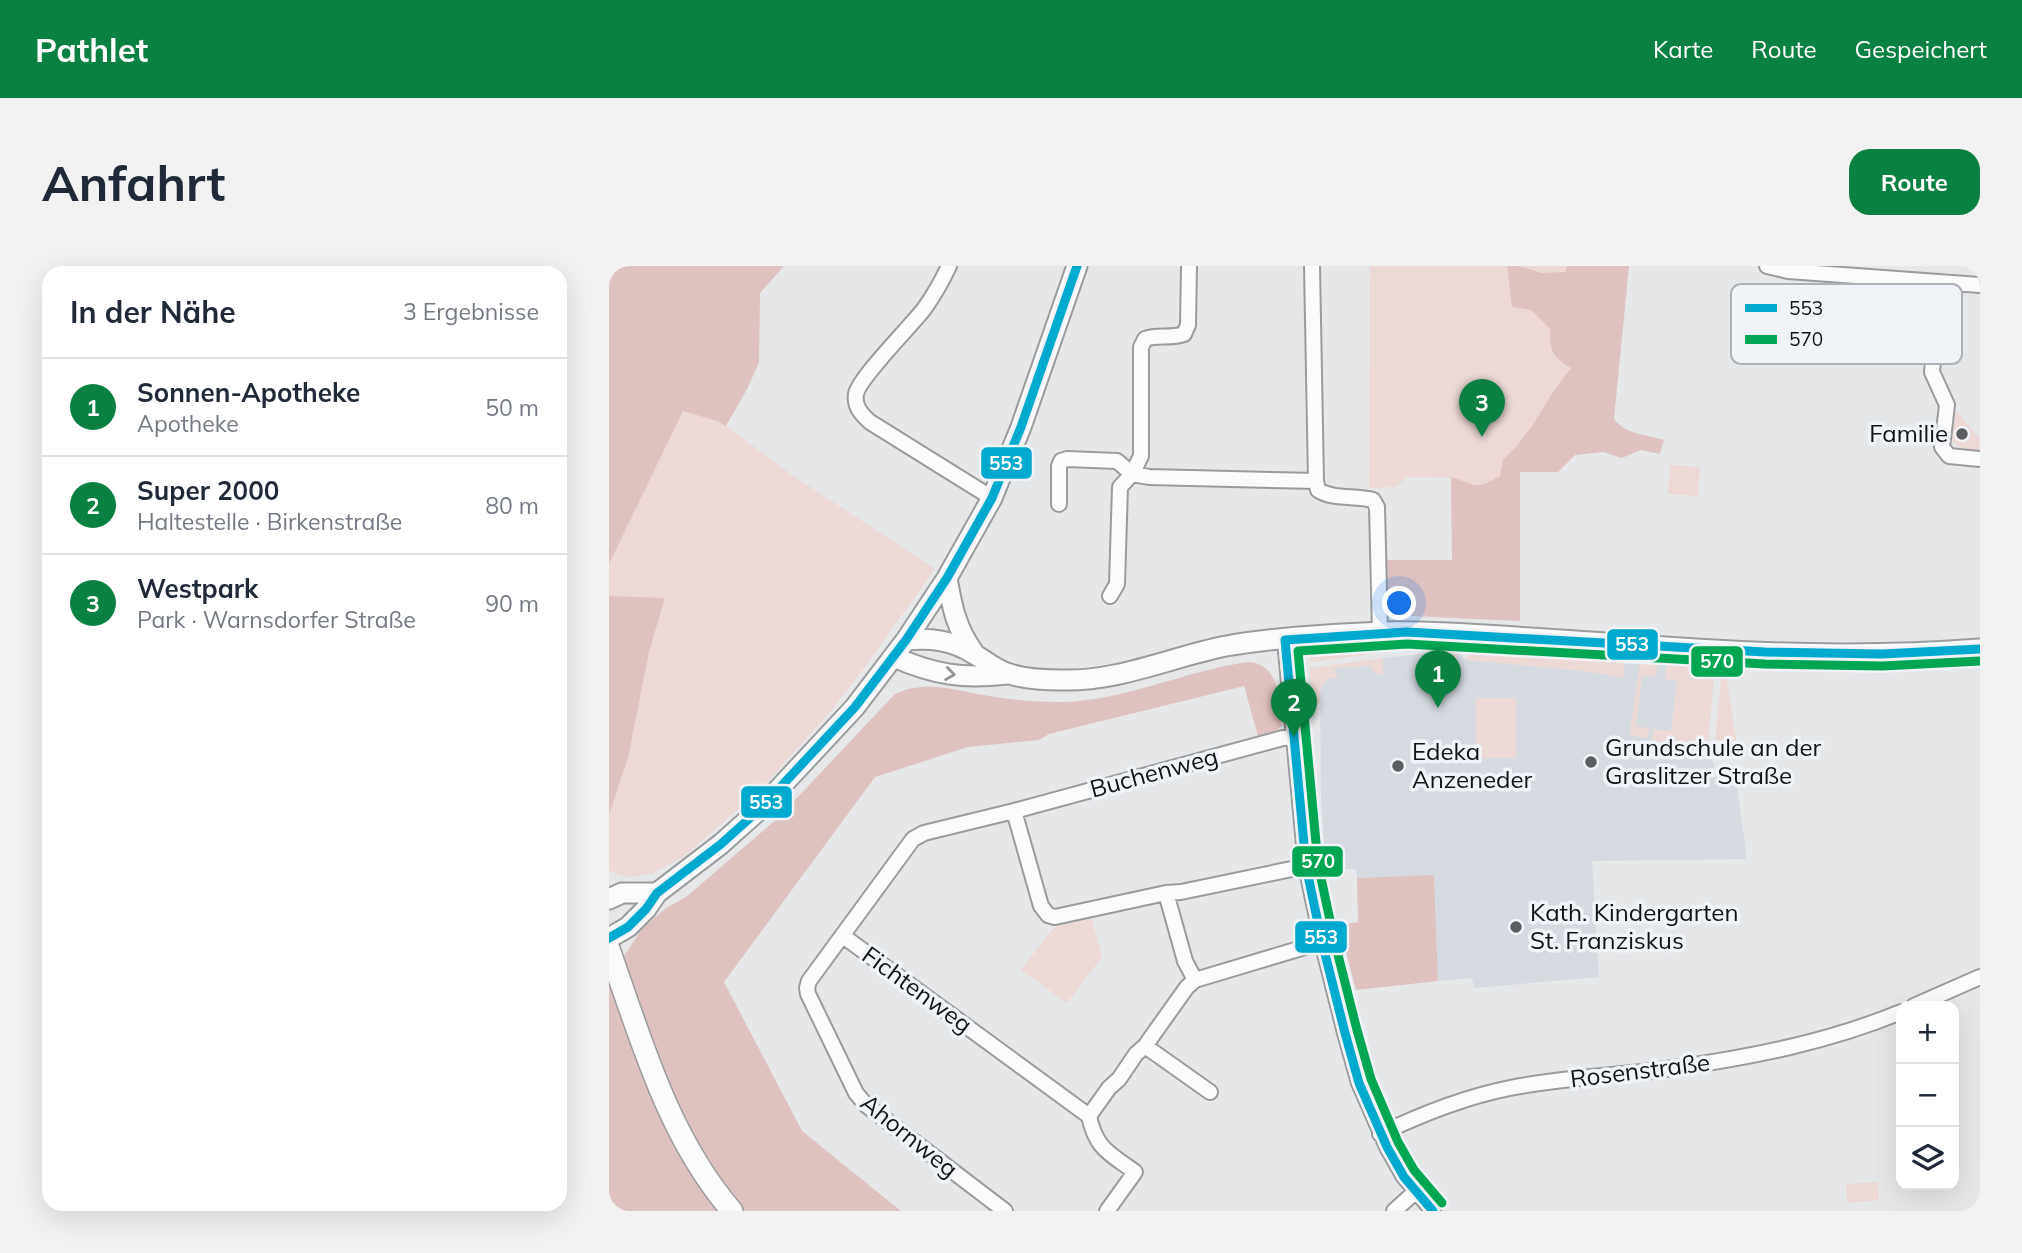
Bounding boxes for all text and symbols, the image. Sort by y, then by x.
text: Pathlet [35,29,148,70]
text: Karte [1653,34,1713,64]
text: Route [1751,34,1817,64]
text: Gespeichert [1855,34,1987,64]
button: Route [1849,149,1980,215]
text: Anfahrt [42,152,225,213]
legend [1731,284,1962,364]
text: In der Nähe [70,293,236,331]
text: 553 [1789,296,1823,320]
text: 3 Ergebnisse [403,297,539,326]
text: 570 [1789,327,1823,351]
text: Sonnen-Apotheke [137,376,360,409]
pin: 3 [1459,379,1505,437]
text: 1 [86,393,100,422]
text: 50 m [485,393,539,422]
text: Apotheke [137,409,239,438]
place label: Familie [1869,418,1948,448]
marker: Familie [1954,426,1970,442]
line badge: 553 [980,446,1033,480]
text: 553 [989,451,1023,475]
text: Super 2000 [137,474,279,507]
text: 2 [86,491,100,520]
text: 80 m [485,491,539,520]
text: Haltestelle · Birkenstraße [137,507,402,536]
text: Westpark [137,572,258,605]
your location [1382,586,1416,620]
text: 3 [86,589,100,618]
text: 90 m [485,589,539,618]
text: Park · Warnsdorfer Straße [137,605,416,634]
line badge: 553 [1606,628,1659,661]
text: 553 [1615,632,1649,656]
line badge: 570 [1690,645,1744,678]
text: 570 [1700,649,1734,673]
pin: 1 [1415,650,1461,708]
one-way arrow [944,666,956,681]
pin: 2 [1271,679,1317,737]
place label: Grundschule an der Graslitzer Straße [1605,732,1821,790]
place label: Edeka Anzeneder [1412,736,1533,794]
street label: Buchenweg [1086,741,1221,804]
marker: Grundschule an der Graslitzer Straße [1583,754,1599,770]
marker: Edeka Anzeneder [1390,758,1406,774]
line badge: 553 [740,785,793,819]
text: 553 [749,790,783,814]
line badge: 570 [1291,845,1344,878]
text: 570 [1301,849,1335,873]
place label: Kath. Kindergarten St. Franziskus [1530,897,1738,955]
marker: Kath. Kindergarten St. Franziskus [1508,919,1524,935]
line badge: 553 [1294,920,1348,954]
text: 553 [1304,925,1338,949]
street label: Fichtenweg [857,939,978,1039]
map controls [1896,1001,1959,1190]
button: + [1896,1001,1959,1064]
street label: Rosenstraße [1568,1047,1711,1093]
button: − [1896,1064,1959,1127]
street label: Ahornweg [855,1087,964,1183]
button: layers [1896,1127,1959,1190]

